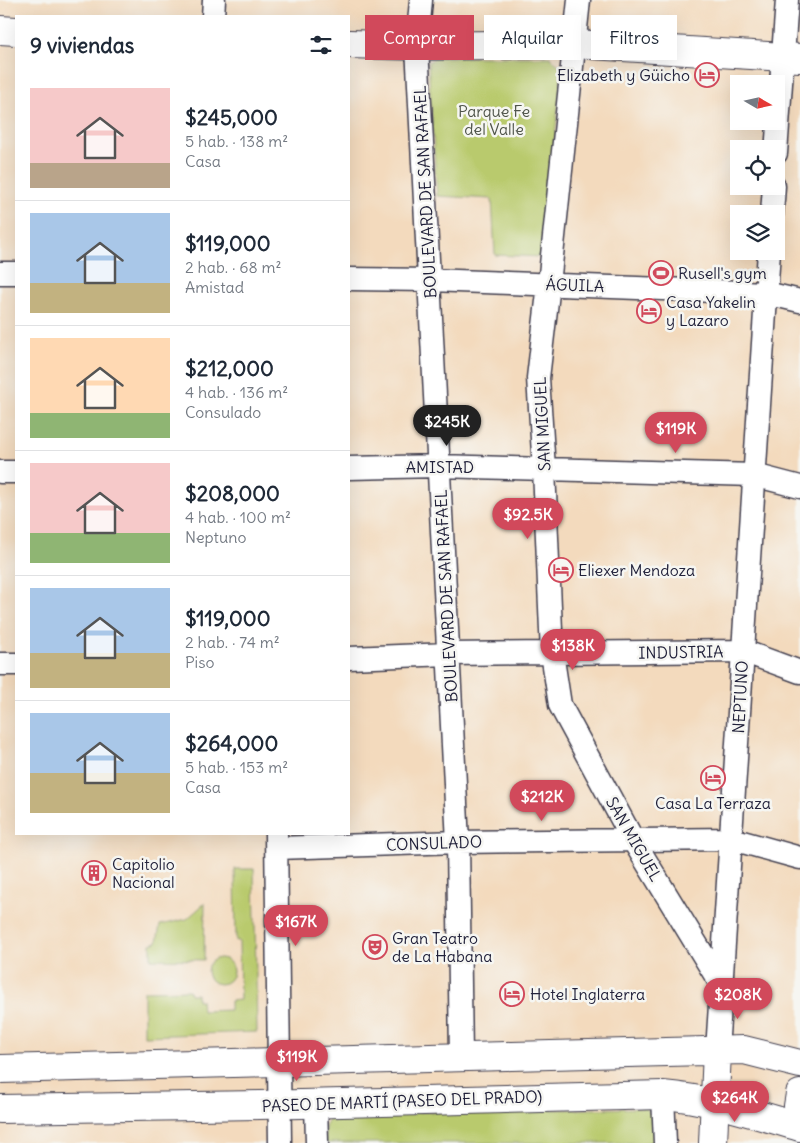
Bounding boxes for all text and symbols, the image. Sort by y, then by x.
chip: Comprar [365,15,474,60]
chip: Alquilar [484,15,581,60]
chip: Filtros [591,15,677,60]
icon: filters [307,31,335,59]
text: 9 viviendas [30,32,134,59]
hotel icon: Elizabeth y Güicho [694,62,720,88]
place label: Elizabeth y Güicho [557,65,690,85]
north arrow [730,75,785,130]
map controls [730,75,785,260]
street label: BOULEVARD DE SAN RAFAEL [409,85,441,299]
park label: Parque Fe del Valle [458,101,530,139]
text: $245,000 [185,104,278,131]
icon: home [70,108,130,168]
text: 5 hab. · 138 m² [185,131,288,151]
button: locate [730,140,785,195]
text: Casa [185,151,221,171]
button: layers [730,205,785,260]
text: $119,000 [185,230,270,257]
icon: home [70,233,130,293]
text: 2 hab. · 68 m² [185,257,282,277]
sports icon: Rusell's gym [648,260,674,286]
place label: Rusell's gym [678,263,767,283]
street label: ÁGUILA [545,274,605,296]
text: Amistad [185,277,244,297]
place label: Casa Yakelin y Lazaro [666,292,756,330]
hotel icon: Casa Yakelin y Lazaro [636,298,662,324]
text: $212,000 [185,355,274,382]
icon: home [70,358,130,418]
street label: SAN MIGUEL [530,376,554,472]
text: 4 hab. · 136 m² [185,382,288,402]
text: Consulado [185,402,261,422]
pin: $245K [412,404,482,447]
text: $245K [424,411,470,431]
pin: $119K [641,412,711,454]
text: $119K [656,418,696,438]
street label: AMISTAD [406,457,474,477]
text: $208,000 [185,480,280,507]
icon: home [70,483,130,543]
street label: BOULEVARD DE SAN RAFAEL [430,489,462,703]
pin: $92.5K [487,498,569,540]
text: $92.5K [503,504,553,524]
text: 4 hab. · 100 m² [185,507,291,527]
text: Neptuno [185,527,247,547]
hotel icon: Eliexer Mendoza [548,557,574,583]
place label: Eliexer Mendoza [578,560,695,580]
text: $119,000 [185,605,270,632]
icon: home [70,608,130,668]
pin: $138K [538,628,608,671]
text: 2 hab. · 74 m² [185,632,280,652]
text: $138K [551,635,595,655]
street label: INDUSTRIA [638,641,724,663]
text: Piso [185,652,214,672]
street label: NEPTUNO [728,660,752,734]
text: $264,000 [185,730,278,757]
icon: home [70,733,130,793]
text: 5 hab. · 153 m² [185,757,288,777]
hotel icon: Casa La Terraza [700,765,726,791]
text: Casa [185,777,221,797]
pin: $212K [507,780,577,822]
text: $212K [521,786,563,806]
street label: SAN MIGUEL [602,793,666,885]
place label: Casa La Terraza [655,793,771,813]
street label: CONSULADO [386,831,482,855]
place label: Capitolio Nacional [112,854,175,892]
building icon: Capitolio Nacional [81,860,107,886]
pin: $167K [261,904,331,947]
text: $167K [275,911,317,931]
place label: Gran Teatro de La Habana [392,928,492,966]
theatre icon: Gran Teatro de La Habana [362,934,388,960]
pin: $208K [703,978,773,1020]
hotel icon: Hotel Inglaterra [499,981,525,1007]
place label: Hotel Inglaterra [530,984,645,1004]
text: $208K [714,984,762,1004]
pin: $119K [262,1040,332,1082]
text: $119K [277,1046,317,1066]
pin: $264K [700,1080,770,1123]
street label: PASEO DE MARTÍ (PASEO DEL PRADO) [261,1086,543,1116]
text: $264K [712,1087,758,1107]

